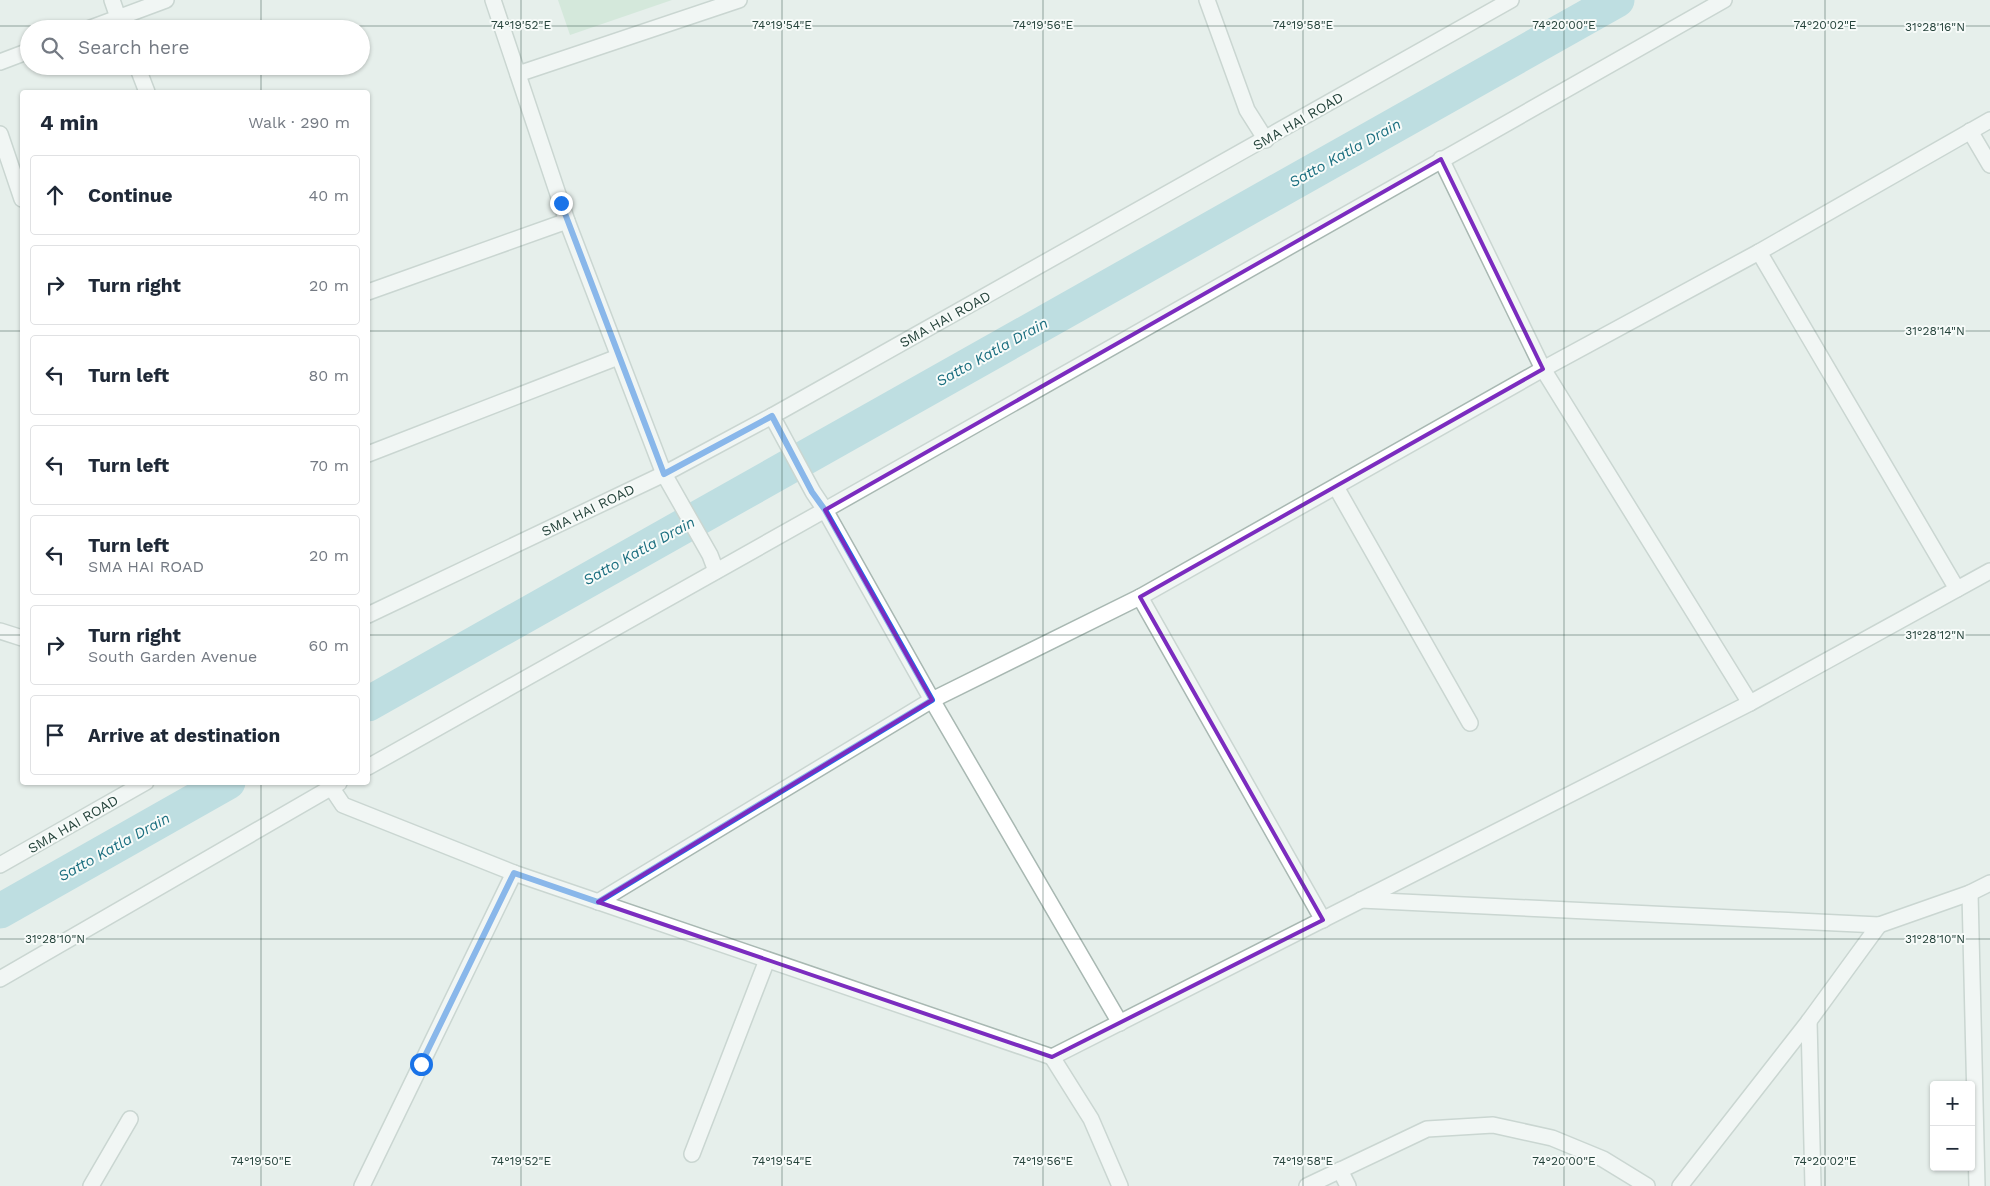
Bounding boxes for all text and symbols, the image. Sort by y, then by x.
text: 74°19'52"E [491,18,551,32]
text: 74°19'54"E [752,18,812,32]
text: 74°19'56"E [1013,18,1074,32]
text: 74°19'58"E [1273,18,1334,32]
text: 74°20'00"E [1532,18,1596,32]
text: 74°20'02"E [1793,18,1857,32]
search box [20,20,370,75]
text: 31°28'16"N [1905,20,1965,34]
icon: search [38,34,66,62]
text: Search here [78,36,189,59]
street label: SMA HAI ROAD [1250,89,1346,153]
text: 4 min [40,110,98,135]
text: Walk · 290 m [248,113,350,132]
water label: Satto Katla Drain [1286,115,1404,191]
icon: ahead [41,181,69,209]
text: Continue [88,184,172,207]
text: 40 m [309,186,349,205]
route end [550,192,573,215]
icon: right [41,271,69,299]
text: Turn right [88,274,181,297]
text: 20 m [309,276,349,295]
street label: SMA HAI ROAD [897,287,993,351]
water label: Satto Katla Drain [933,314,1051,390]
text: 31°28'14"N [1905,324,1965,338]
icon: left [41,361,69,389]
text: Turn left [88,364,169,387]
text: 80 m [308,366,349,385]
icon: left [41,451,69,479]
text: Turn left [88,454,169,477]
text: 70 m [310,456,349,475]
street label: SMA HAI ROAD [539,481,637,539]
water label: Satto Katla Drain [580,513,698,589]
text: Turn left [88,534,169,557]
icon: left [41,541,69,569]
text: 20 m [309,546,349,565]
text: SMA HAI ROAD [88,557,204,576]
text: Turn right [88,624,181,647]
text: 31°28'12"N [1905,628,1965,642]
icon: right [41,631,69,659]
text: 60 m [309,636,349,655]
text: South Garden Avenue [88,647,257,666]
icon: arrive [41,721,69,749]
text: Arrive at destination [88,724,280,747]
street label: SMA HAI ROAD [25,792,121,856]
water label: Satto Katla Drain [55,809,173,885]
text: 31°28'10"N [25,932,85,946]
text: 31°28'10"N [1905,932,1965,946]
route start [410,1053,433,1076]
map controls [1930,1081,1975,1171]
button: + [1930,1081,1975,1126]
button: − [1930,1126,1975,1171]
text: 74°19'50"E [231,1154,292,1168]
text: 74°19'52"E [491,1154,551,1168]
text: 74°19'54"E [752,1154,812,1168]
text: 74°19'56"E [1013,1154,1074,1168]
text: 74°19'58"E [1273,1154,1334,1168]
text: 74°20'00"E [1532,1154,1596,1168]
text: 74°20'02"E [1793,1154,1857,1168]

